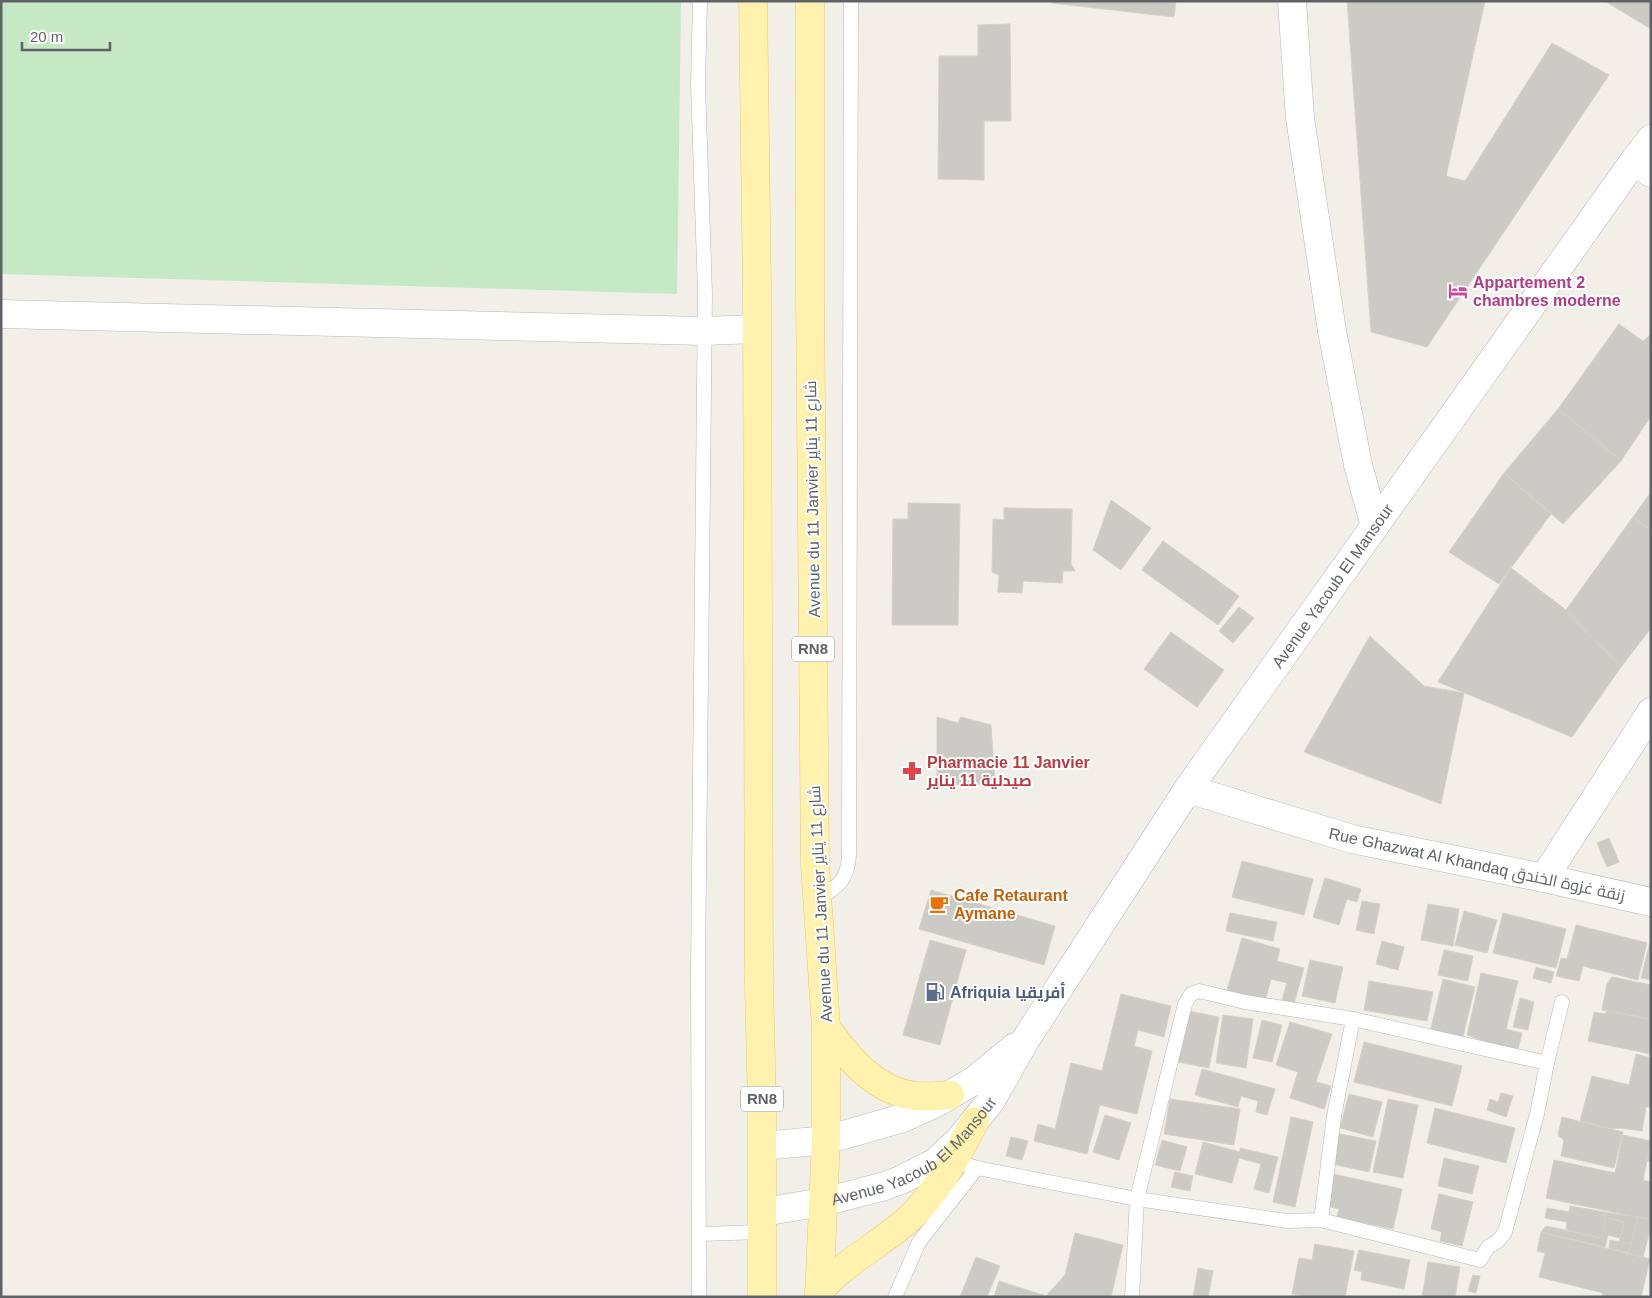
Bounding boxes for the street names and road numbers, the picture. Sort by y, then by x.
street label: Avenue du 11 Janvier شارع 11 يناير [802,380,826,618]
street label: Avenue Yacoub El Mansour [1269,500,1397,671]
road number: RN8 [792,636,834,662]
street label: Avenue du 11 Janvier شارع 11 يناير [806,785,838,1023]
street label: Rue Ghazwat Al Khandaq زنقة غزوة الخندق [1327,825,1627,906]
road number: RN8 [741,1086,783,1112]
street label: Avenue Yacoub El Mansour [830,1094,1000,1209]

